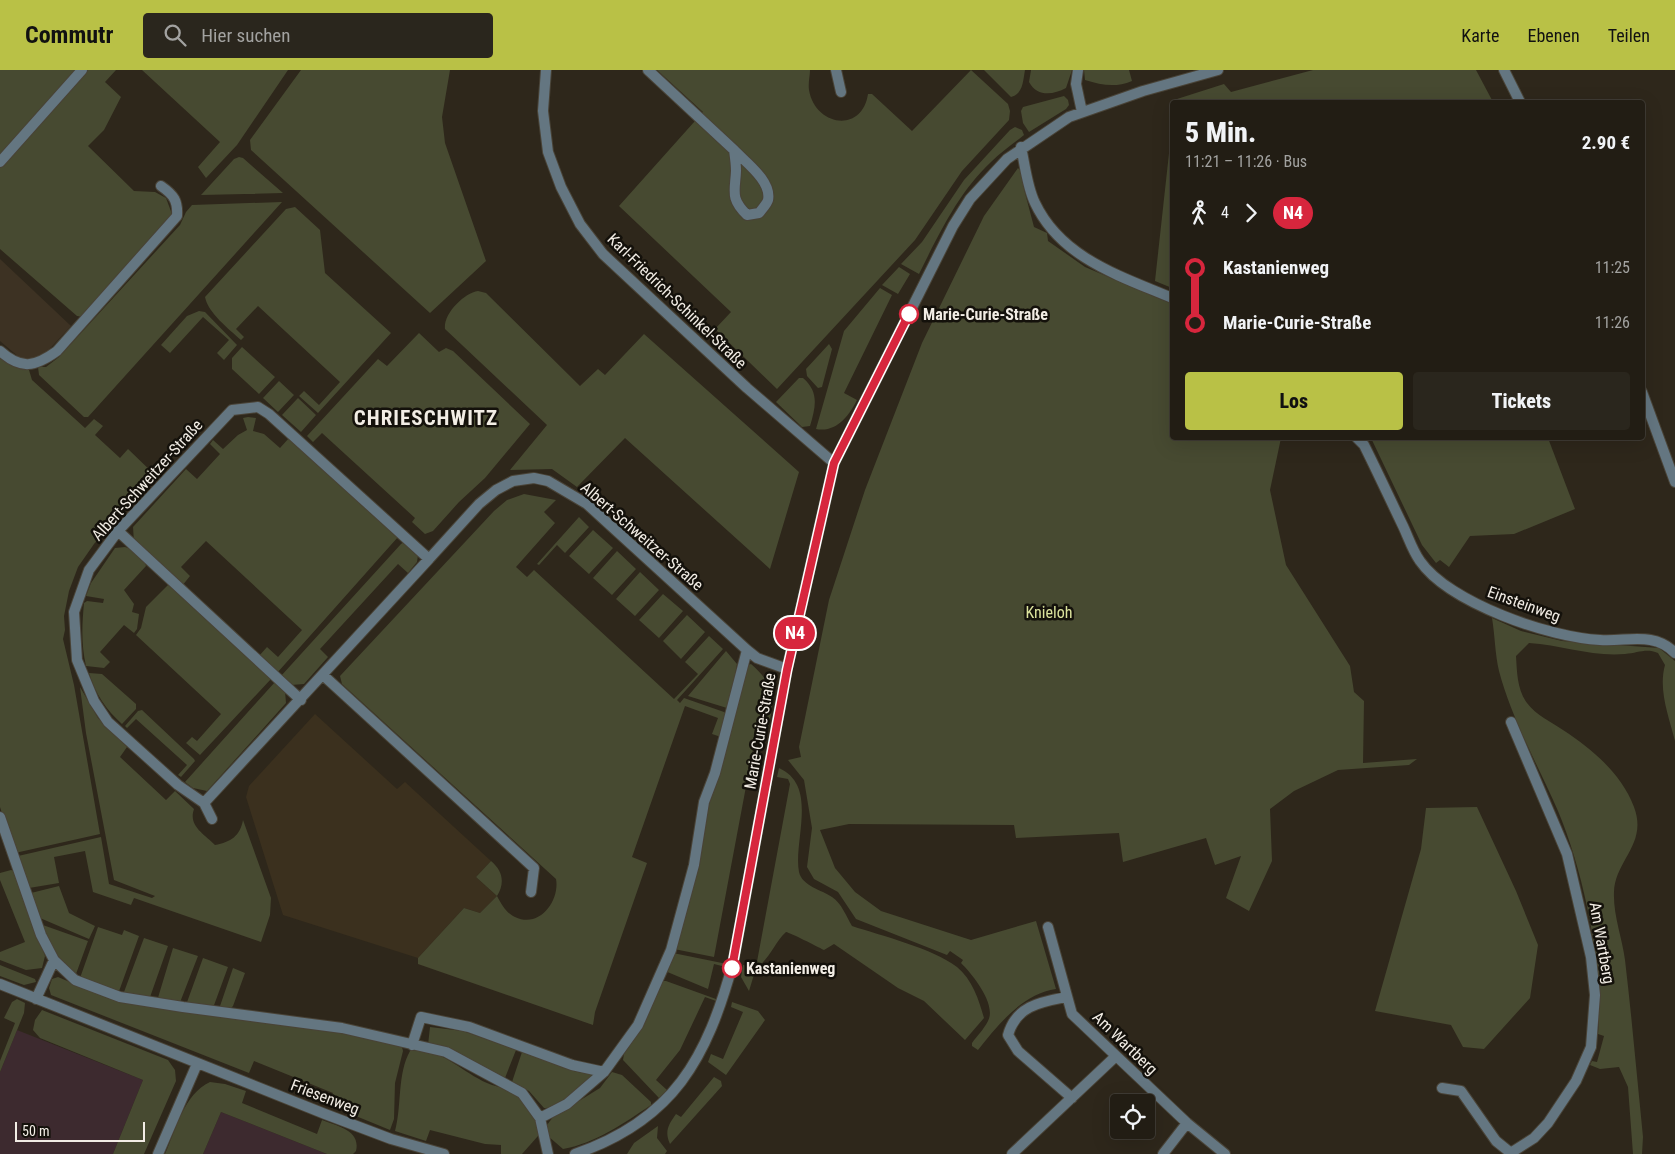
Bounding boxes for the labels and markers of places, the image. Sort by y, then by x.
marker: Marie-Curie-Straße [899,304,919,324]
place label: Marie-Curie-Straße [923,305,1048,324]
marker: Kastanienweg [722,958,742,978]
place label: Kastanienweg [746,959,835,978]

